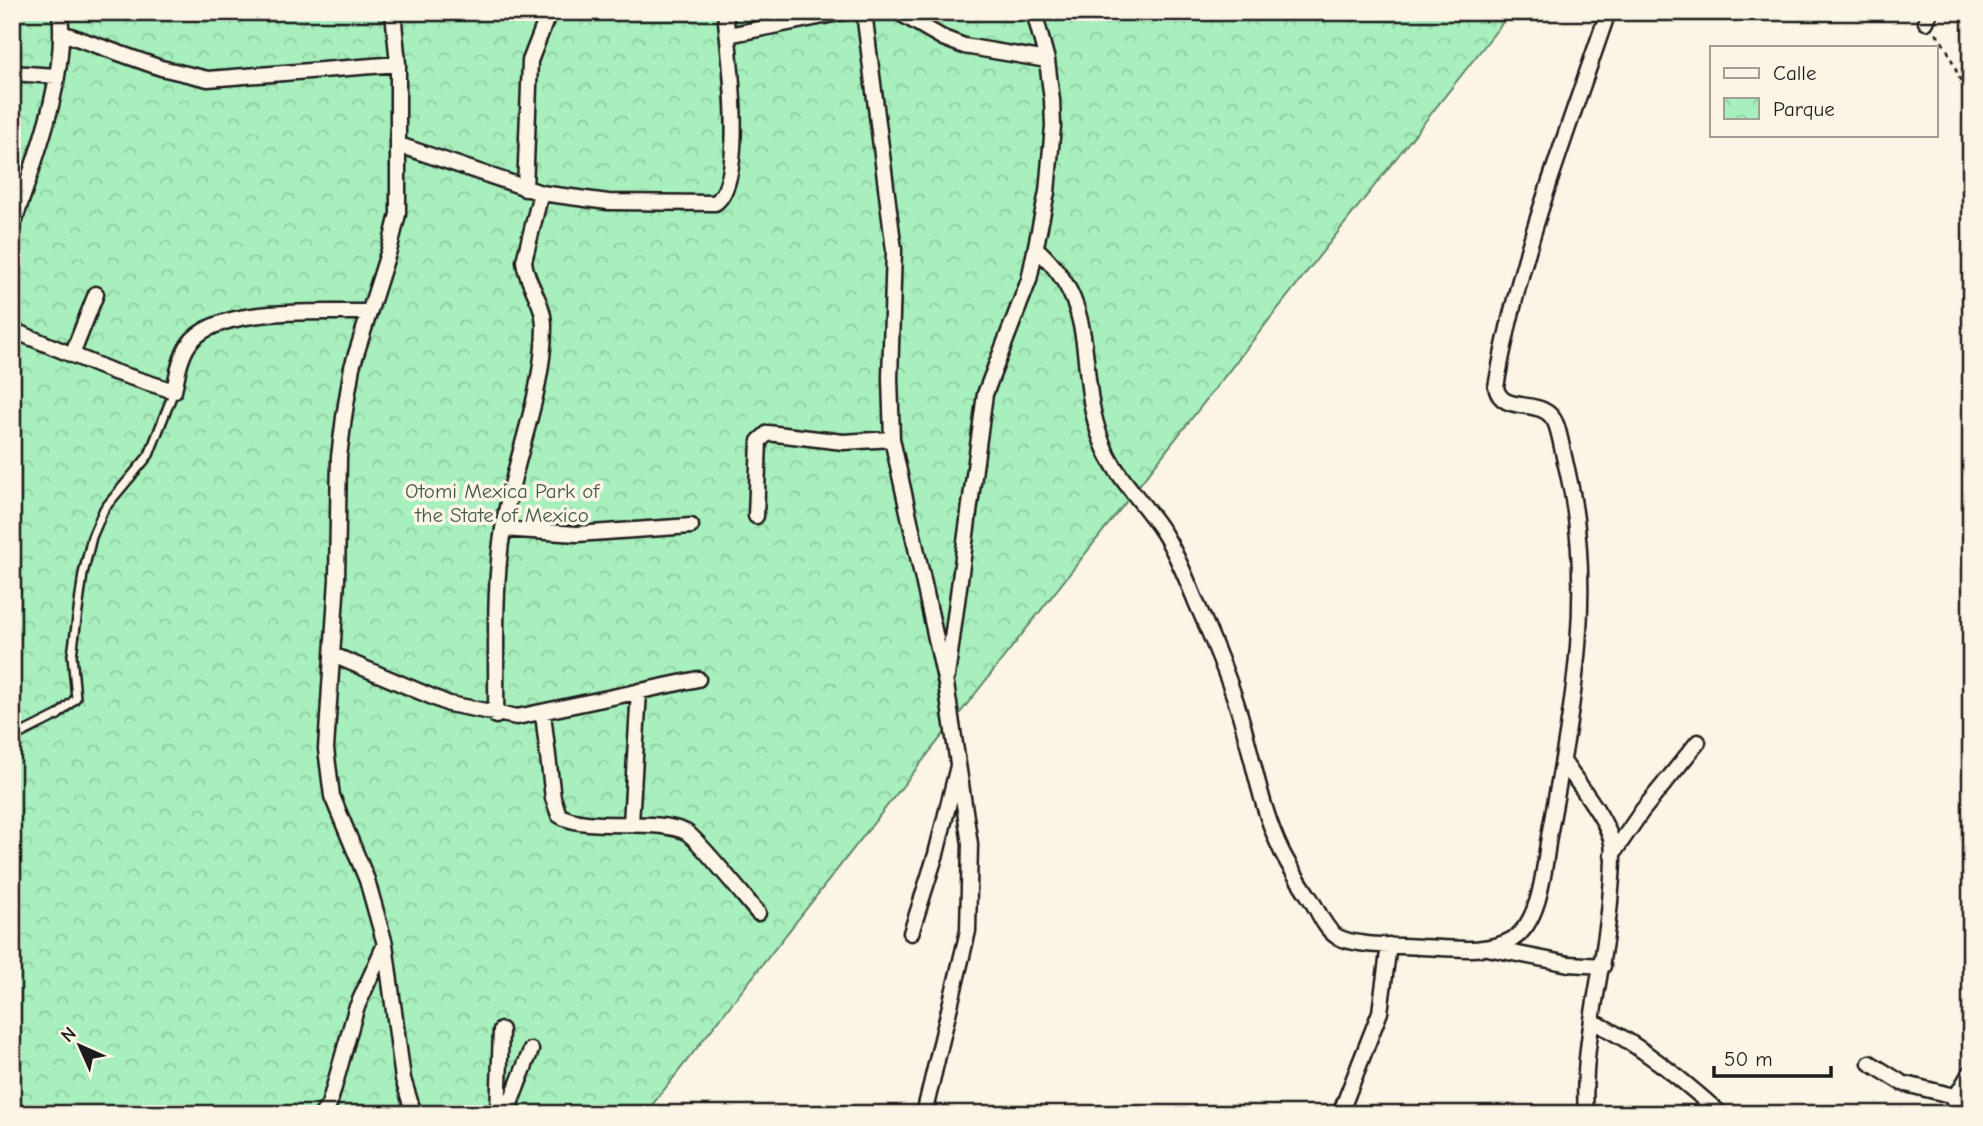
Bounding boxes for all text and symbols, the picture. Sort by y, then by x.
legend [1710,46,1938,136]
text: Calle [1773,61,1816,85]
text: Parque [1773,97,1835,121]
park label: Otomi Mexica Park of the State of Mexico [405,479,600,527]
north arrow [46,1010,116,1080]
text: N [57,1023,81,1047]
scale bar [1714,1035,1831,1079]
text: 50 m [1724,1047,1773,1071]

